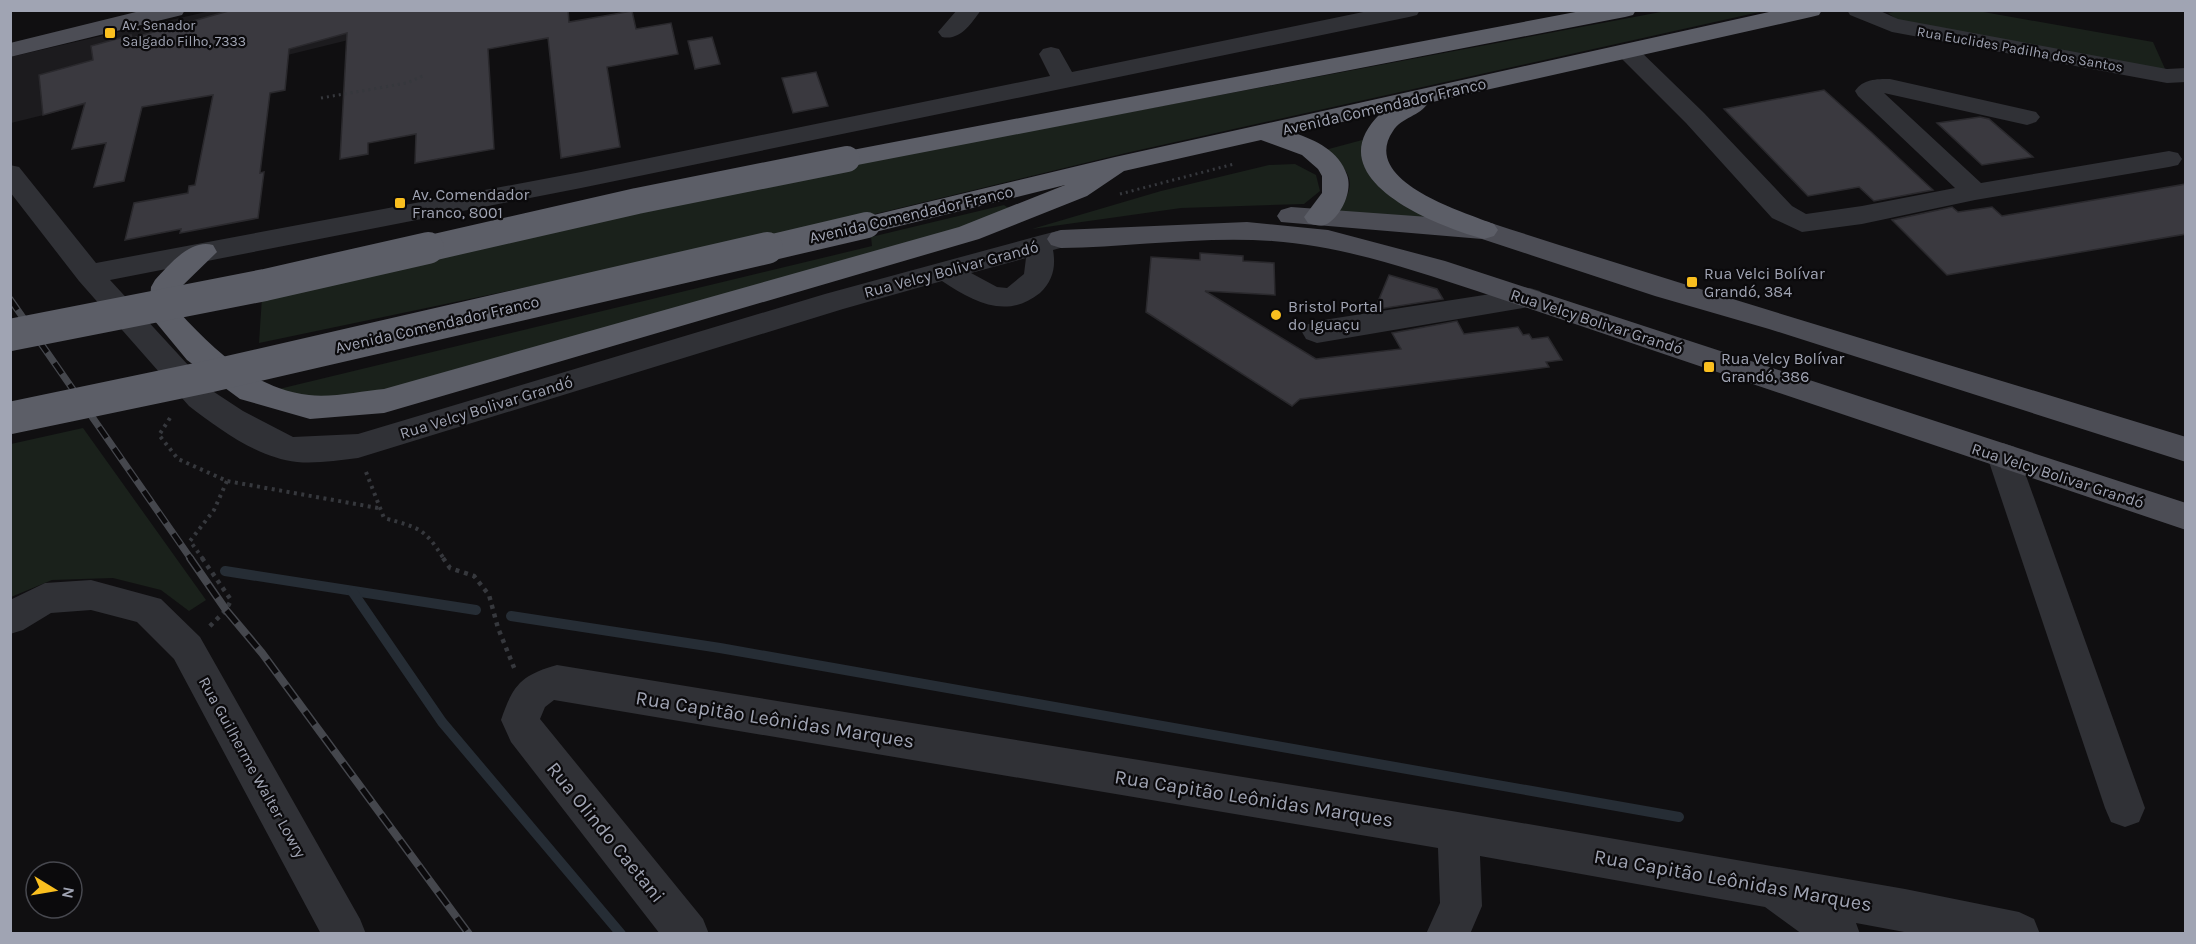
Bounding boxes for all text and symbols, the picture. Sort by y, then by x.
place label: Av. Senador Salgado Filho, 7333 [122,17,246,50]
street label: Rua Euclides Padilha dos Santos [1916,23,2124,76]
marker: Av. Senador Salgado Filho, 7333 [103,26,117,40]
street label: Avenida Comendador Franco [1280,74,1488,139]
street label: Avenida Comendador Franco [807,182,1015,247]
place label: Av. Comendador Franco, 8001 [412,185,529,222]
marker: Av. Comendador Franco, 8001 [393,196,407,210]
street label: Rua Velcy Bolivar Grandó [862,237,1040,302]
place label: Rua Velci Bolívar Grandó, 384 [1704,264,1825,301]
marker: Rua Velci Bolívar Grandó, 384 [1685,275,1699,289]
street label: Rua Velcy Bolivar Grandó [1508,285,1685,358]
street label: Avenida Comendador Franco [333,292,541,357]
place label: Bristol Portal do Iguaçu [1288,297,1383,334]
marker: Bristol Portal do Iguaçu [1269,308,1283,322]
place label: Rua Velcy Bolívar Grandó, 386 [1721,349,1845,386]
marker: Rua Velcy Bolívar Grandó, 386 [1702,360,1716,374]
street label: Rua Velcy Bolivar Grandó [397,372,575,443]
street label: Rua Velcy Bolivar Grandó [1969,439,2146,512]
street label: Rua Guilherme Walter Lowry [195,673,311,862]
street label: Rua Capitão Leônidas Marques [634,686,916,753]
street label: Rua Olindo Caetani [542,757,669,907]
street label: Rua Capitão Leônidas Marques [1113,765,1395,832]
street label: Rua Capitão Leônidas Marques [1592,845,1874,916]
north arrow [24,860,84,920]
text: N [58,885,79,900]

